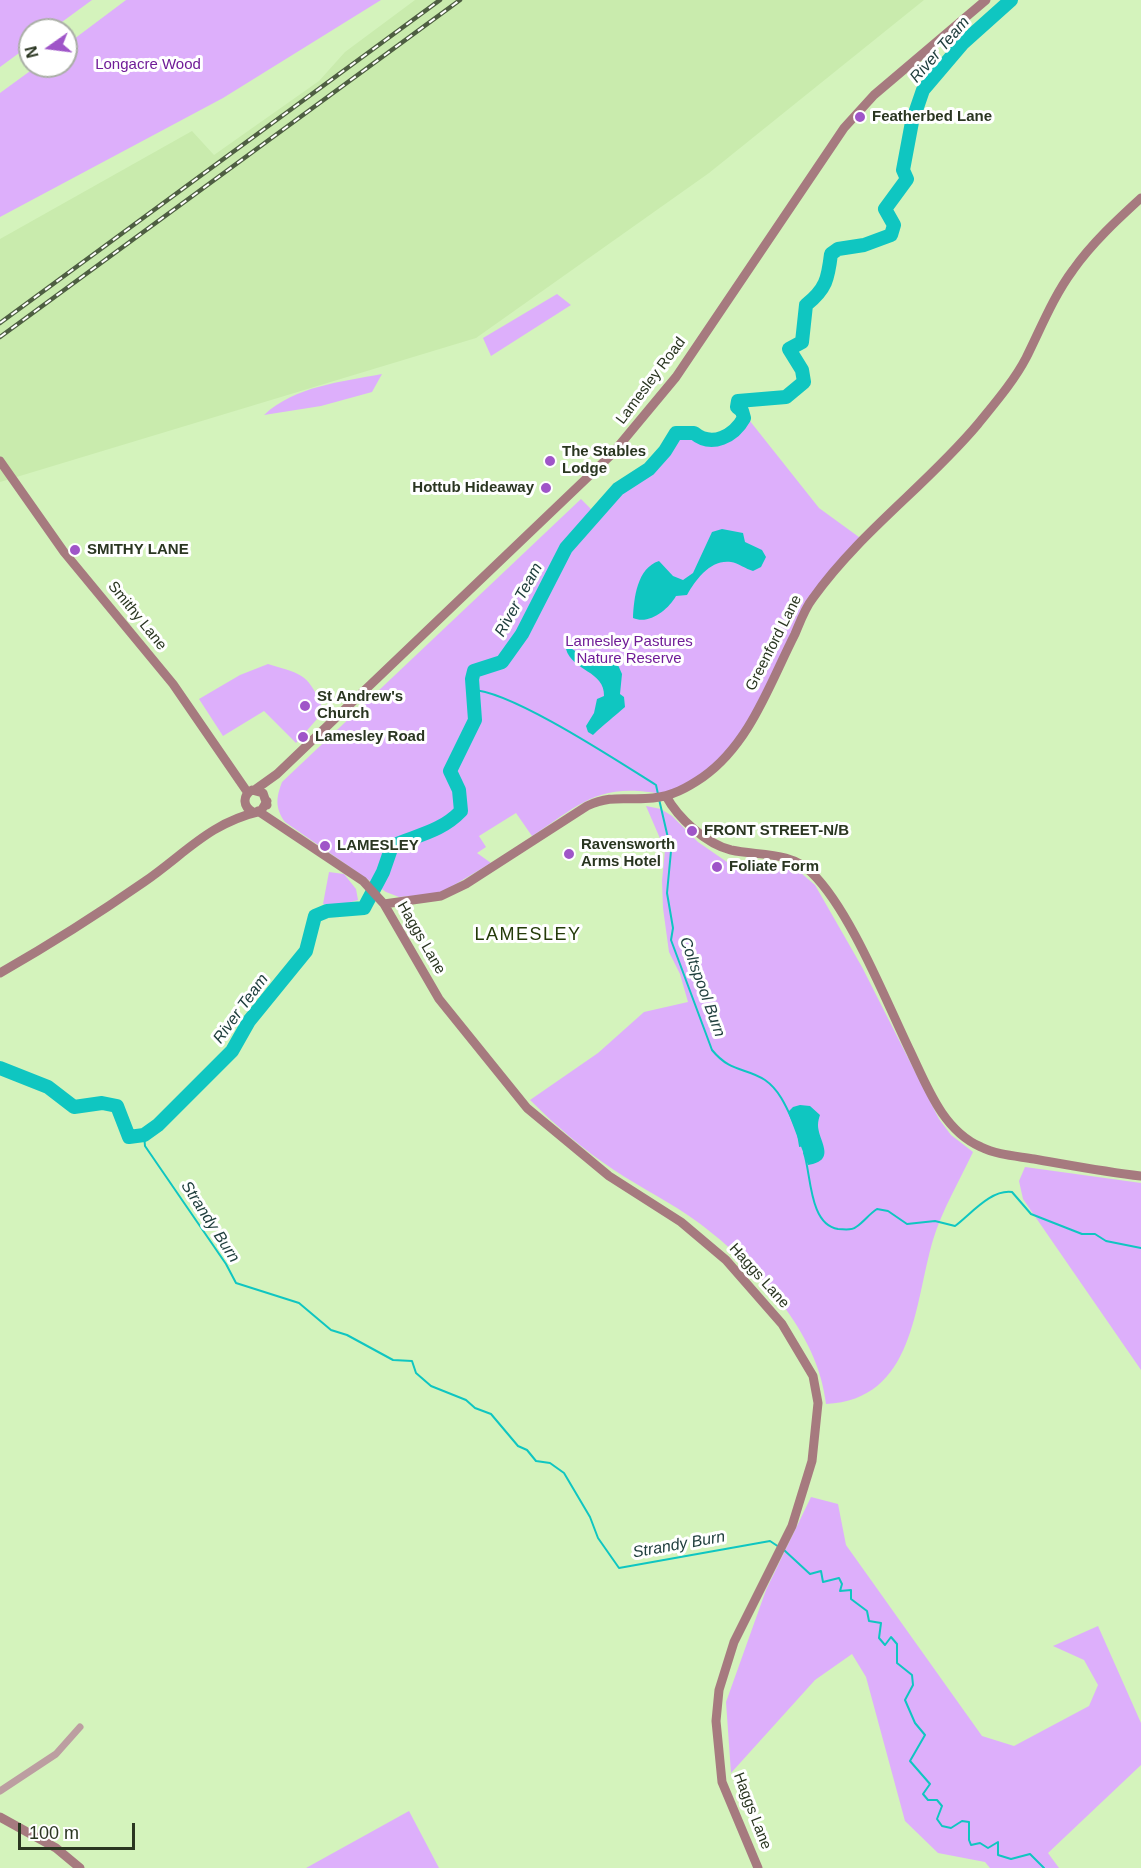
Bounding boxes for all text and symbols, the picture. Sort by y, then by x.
water label: River Team [906,13,974,87]
north arrow [18,18,78,78]
text: N [22,44,42,60]
park label: Longacre Wood [95,56,201,74]
place label: Featherbed Lane [872,108,992,126]
marker: Featherbed Lane [853,110,867,124]
street label: Lamesley Road [612,334,690,428]
place label: The Stables Lodge [562,443,646,478]
marker: The Stables Lodge [543,454,557,468]
place label: Hottub Hideaway [412,479,534,497]
marker: Hottub Hideaway [539,481,553,495]
place label: SMITHY LANE [87,541,189,559]
marker: SMITHY LANE [68,543,82,557]
water label: River Team [491,560,547,640]
street label: Smithy Lane [104,578,170,654]
street label: Greenford Lane [742,592,806,694]
park label: Lamesley Pastures Nature Reserve [565,633,693,668]
place label: St Andrew's Church [317,688,403,723]
marker: St Andrew's Church [298,699,312,713]
place label: Lamesley Road [315,728,425,746]
marker: Lamesley Road [296,730,310,744]
place label: FRONT STREET-N/B [704,822,849,840]
marker: FRONT STREET-N/B [685,824,699,838]
place label: Ravensworth Arms Hotel [581,836,675,871]
place label: LAMESLEY [337,837,419,855]
marker: LAMESLEY [318,839,332,853]
marker: Ravensworth Arms Hotel [562,847,576,861]
place label: Foliate Form [729,858,819,876]
marker: Foliate Form [710,860,724,874]
street label: Haggs Lane [393,898,449,978]
district label: LAMESLEY [474,924,582,946]
water label: Coltspool Burn [675,934,729,1040]
water label: River Team [209,971,273,1047]
water label: Strandy Burn [177,1178,243,1266]
street label: Haggs Lane [725,1240,793,1312]
water label: Strandy Burn [631,1527,727,1563]
street label: Haggs Lane [729,1770,775,1852]
scale bar [21,1811,138,1849]
text: 100 m [29,1823,79,1843]

